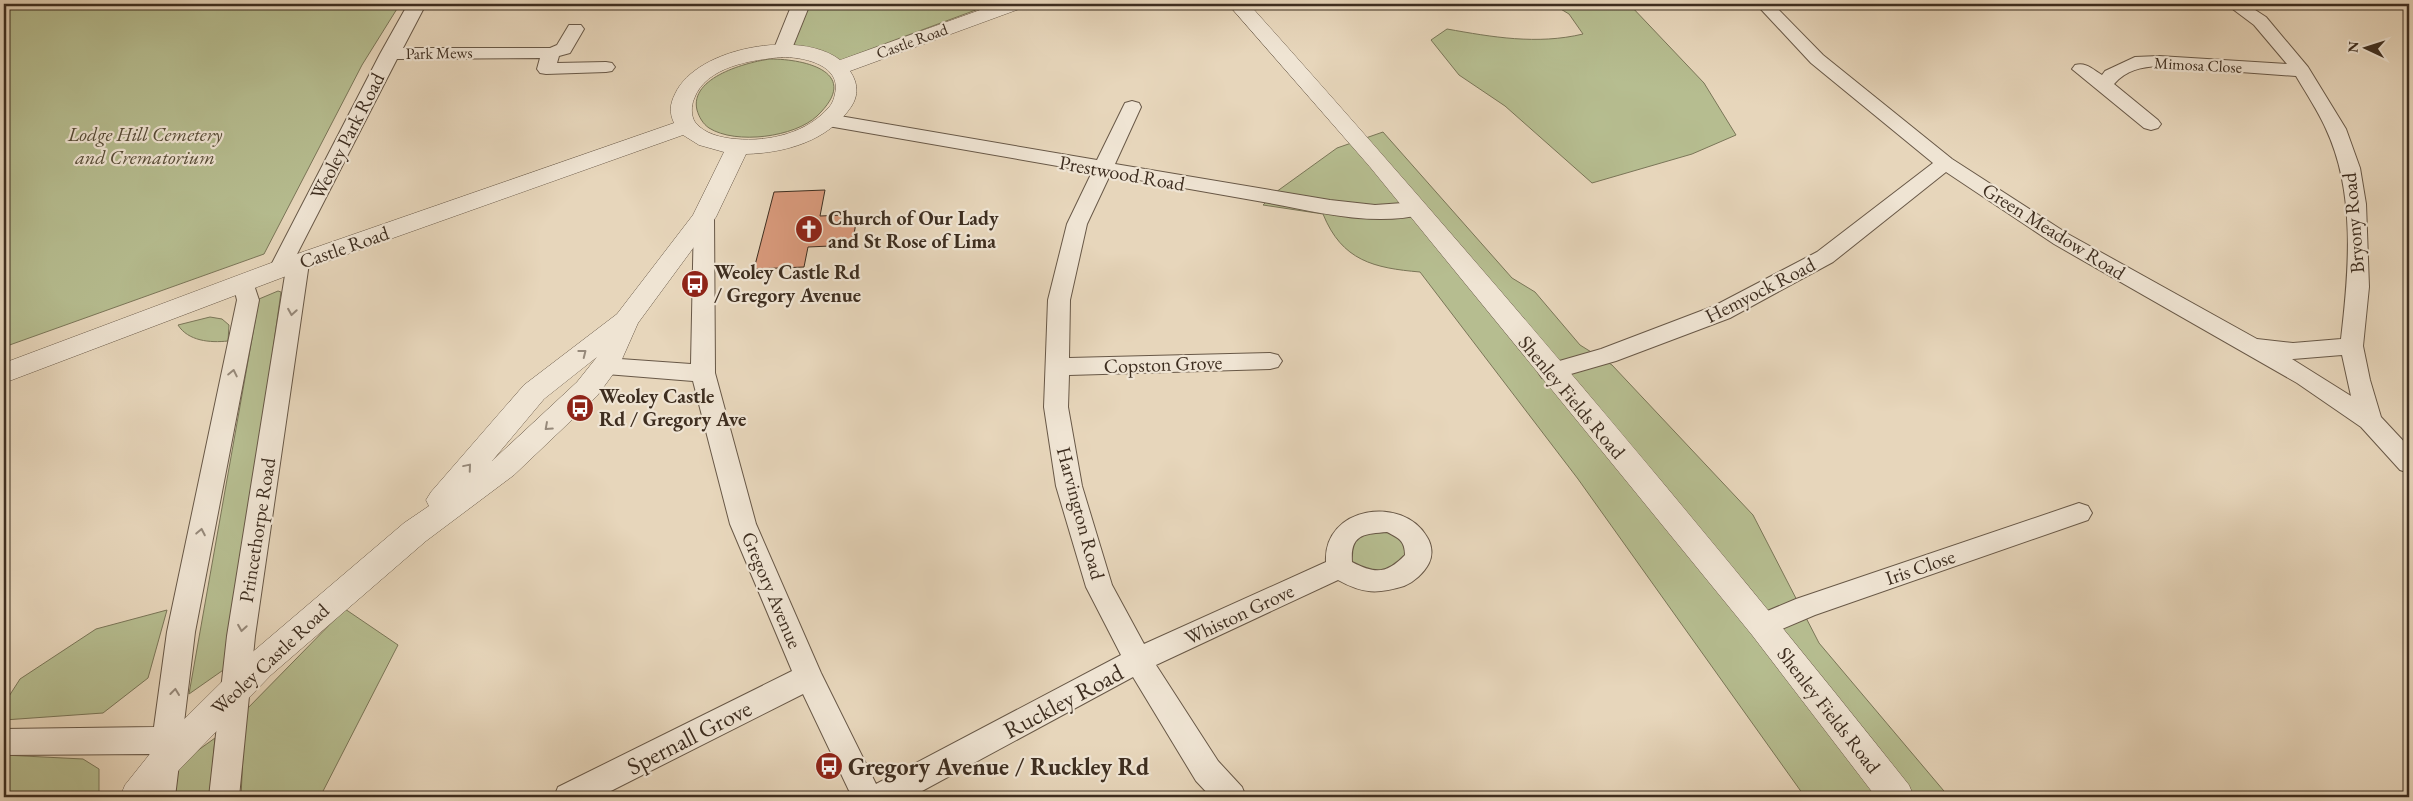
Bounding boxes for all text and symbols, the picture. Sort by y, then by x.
street label: Castle Road [873,18,952,64]
north arrow [2340,22,2390,72]
text: N [2344,40,2362,53]
street label: Park Mews [405,42,473,64]
street label: Mimosa Close [2154,52,2242,78]
street label: Weoley Park Road [304,67,390,204]
park label: Lodge Hill Cemetery and Crematorium [67,121,222,170]
street label: Prestwood Road [1057,149,1188,197]
street label: Bryony Road [2336,171,2370,274]
street label: Green Meadow Road [1978,177,2131,286]
place label: Church of Our Lady and St Rose of Lima [828,205,999,254]
church icon: Church of Our Lady and St Rose of Lima [794,214,824,244]
street label: Castle Road [296,219,393,274]
street label: Hemyock Road [1700,251,1820,329]
place label: Weoley Castle Rd / Gregory Avenue [714,259,861,308]
bus stop icon: Weoley Castle Rd / Gregory Avenue [680,269,710,299]
one-way arrow [287,307,297,316]
street label: Shenley Fields Road [1513,330,1632,465]
street label: Copston Grove [1103,349,1223,379]
one-way arrow [577,351,586,359]
one-way arrow [227,368,238,377]
place label: Weoley Castle Rd / Gregory Ave [599,383,746,432]
bus stop icon: Weoley Castle Rd / Gregory Ave [565,393,595,423]
one-way arrow [545,421,554,430]
street label: Harvington Road [1051,444,1111,583]
street label: Princethorpe Road [233,455,281,604]
one-way arrow [463,464,472,473]
one-way arrow [195,527,206,536]
street label: Gregory Avenue [736,528,808,653]
street label: Iris Close [1882,543,1958,591]
street label: Whiston Grove [1180,577,1298,651]
street label: Weoley Castle Road [205,597,335,720]
one-way arrow [237,623,247,632]
street label: Shenley Fields Road [1772,642,1887,779]
street label: Ruckley Road [998,656,1129,746]
one-way arrow [169,688,180,696]
street label: Spernall Grove [621,692,757,782]
bus stop icon: Gregory Avenue / Ruckley Rd [814,751,844,781]
place label: Gregory Avenue / Ruckley Rd [848,751,1150,783]

